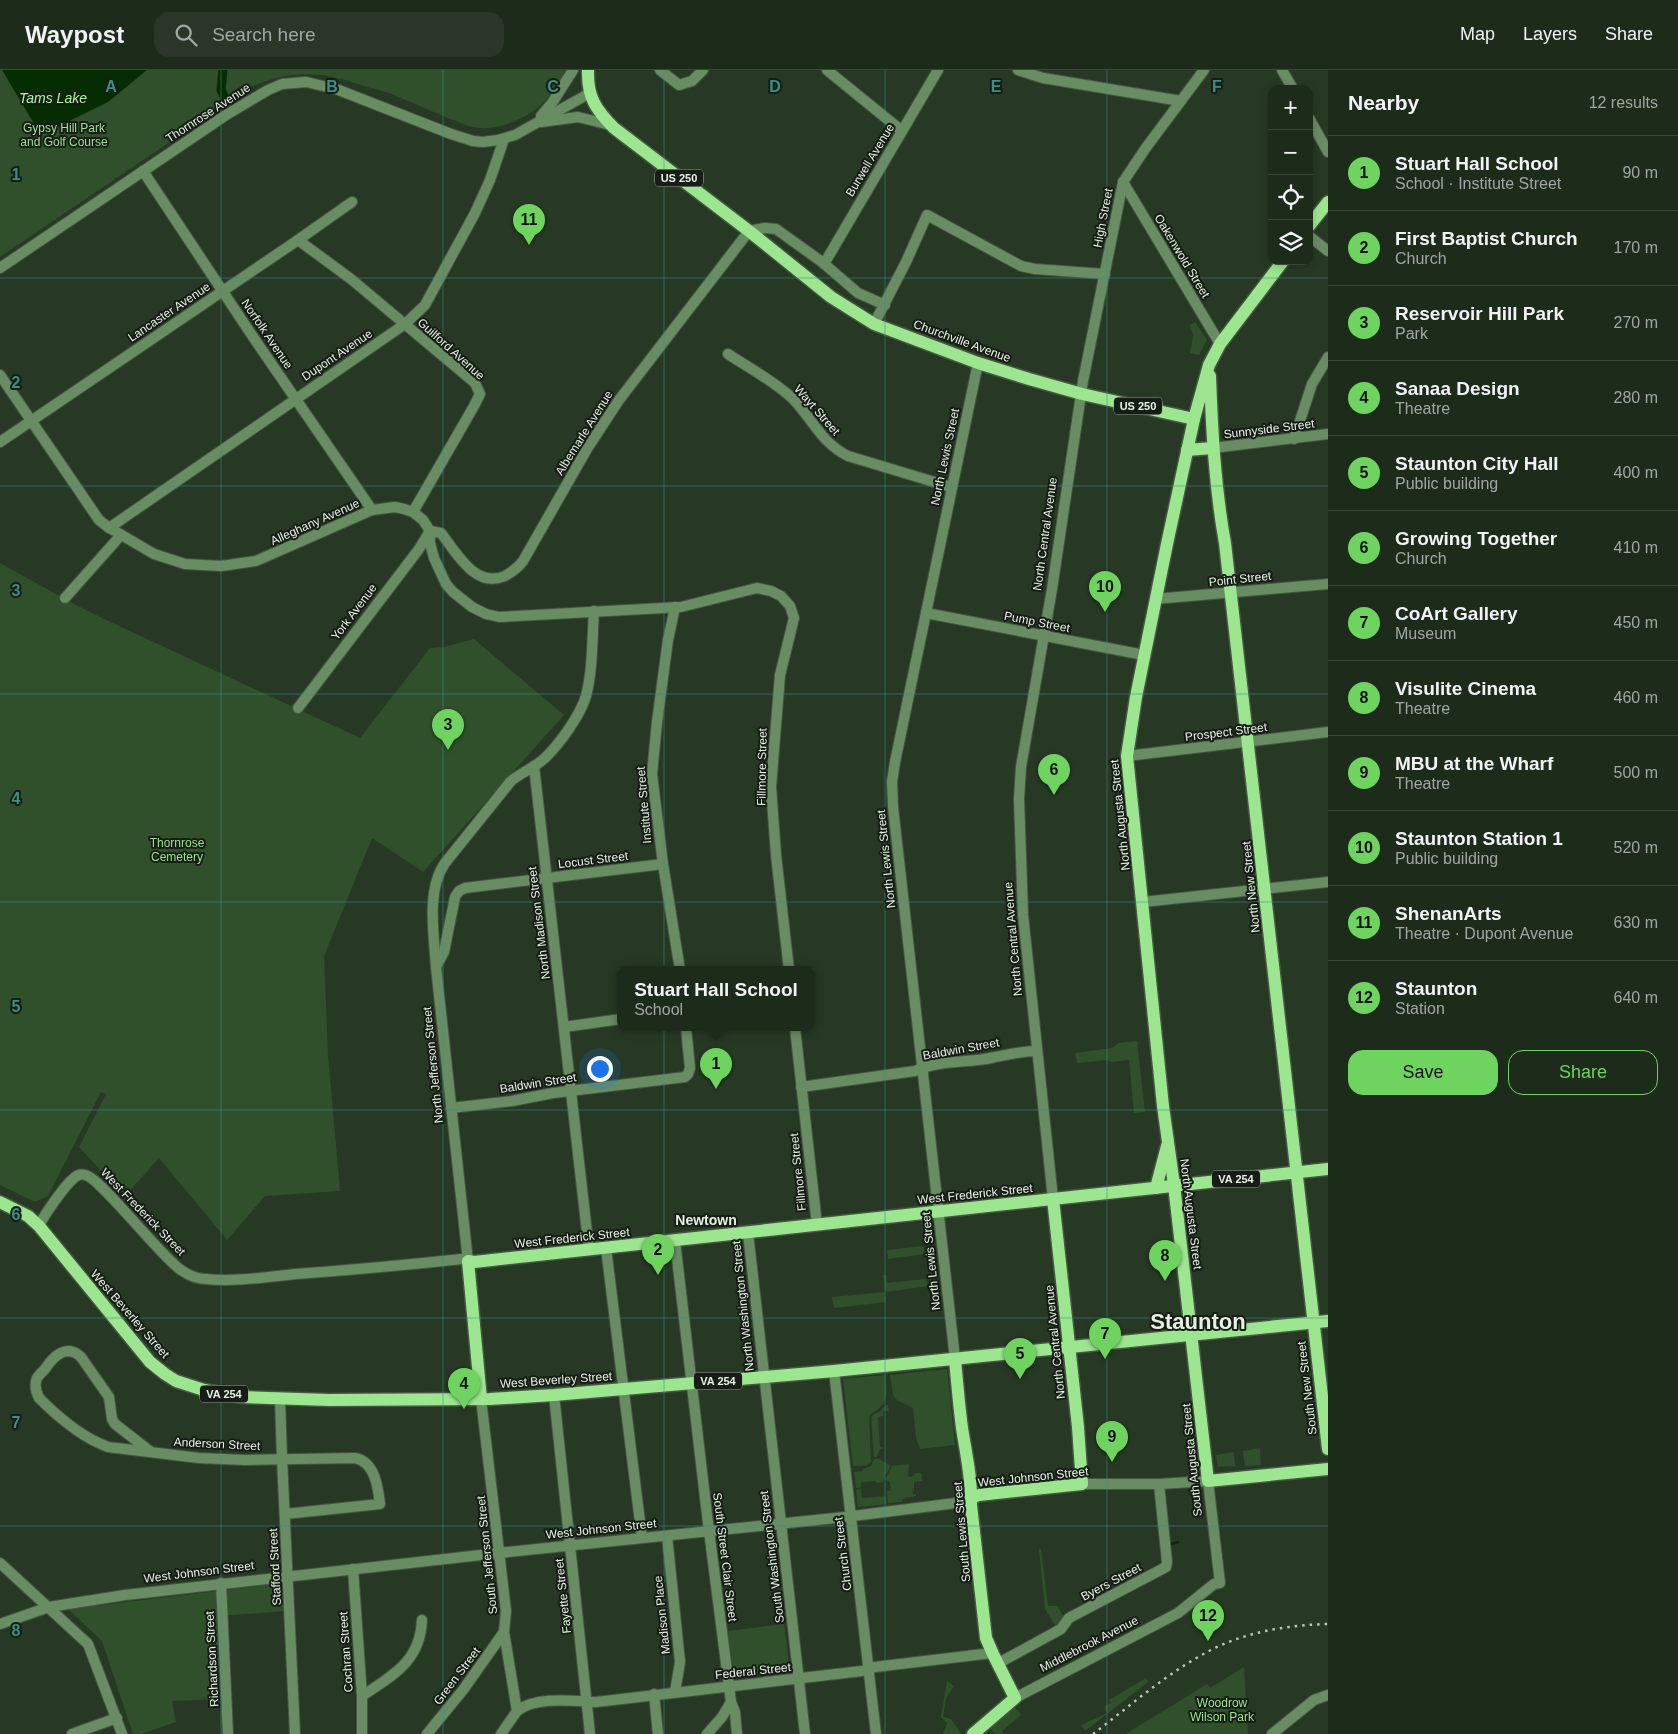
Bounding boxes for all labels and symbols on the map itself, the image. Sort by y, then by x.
text: A [105,78,117,95]
text: B [326,78,338,95]
text: C [547,78,559,95]
text: D [769,78,781,95]
text: E [991,78,1002,95]
text: F [1212,78,1222,95]
street label: Thornrose Avenue [163,80,253,146]
water label: Tams Lake [19,90,87,106]
park label: Gypsy Hill Park and Golf Course [20,121,108,149]
street label: Burwell Avenue [843,121,897,199]
text: 1 [12,166,21,183]
road number: US 250 [655,170,703,186]
street label: High Street [1090,187,1116,249]
pin: 11 [513,204,545,245]
street label: Oakenwold Street [1151,212,1213,301]
street label: Lancaster Avenue [125,279,213,345]
street label: Norfolk Avenue [239,296,296,372]
street label: Guilford Avenue [415,315,488,383]
street label: Churchville Avenue [911,317,1013,365]
street label: Dupont Avenue [299,326,375,384]
text: 2 [12,374,21,391]
street label: Wayt Street [791,382,843,439]
street label: Albemarle Avenue [552,388,616,478]
road number: US 250 [1114,398,1162,414]
street label: North Lewis Street [928,407,962,507]
street label: Sunnyside Street [1223,416,1316,442]
street label: North Central Avenue [1030,476,1060,592]
street label: Alleghany Avenue [268,496,362,548]
street label: Point Street [1208,569,1273,589]
pin: 10 [1089,571,1121,612]
street label: York Avenue [328,581,380,643]
text: 3 [12,582,21,599]
street label: Pump Street [1003,609,1072,635]
pin: 3 [432,709,464,750]
street label: Prospect Street [1184,720,1269,744]
street label: Fillmore Street [754,727,770,806]
pin: 6 [1038,754,1070,795]
street label: North Augusta Street [1107,758,1133,871]
street label: Institute Street [634,765,654,844]
text: 4 [12,790,21,807]
street label: North Lewis Street [874,809,898,909]
park label: Thornrose Cemetery [150,836,205,864]
street label: North New Street [1239,840,1263,934]
street label: Locust Street [557,849,630,871]
street label: North Madison Street [525,865,553,980]
street label: North Central Avenue [1001,881,1025,997]
text: 5 [12,998,21,1015]
street label: North Jefferson Street [420,1005,446,1124]
street label: Baldwin Street [922,1035,1001,1063]
pin: 1 [700,1048,732,1089]
your location [587,1056,613,1082]
street label: Baldwin Street [499,1070,578,1096]
street label: Fillmore Street [787,1132,809,1212]
street label: North Augusta Street [1177,1158,1205,1271]
street label: West Frederick Street [98,1165,189,1259]
road number: VA 254 [1212,1170,1260,1188]
street label: West Frederick Street [917,1181,1034,1207]
text: 6 [12,1206,21,1223]
street label: North Lewis Street [919,1211,943,1311]
district label: Newtown [675,1212,737,1228]
street label: West Frederick Street [514,1225,631,1251]
pin: 2 [642,1234,674,1275]
street label: North Washington Street [729,1239,757,1372]
pin: 8 [1149,1240,1181,1281]
street label: West Beverley Street [88,1267,173,1362]
street label: North Central Avenue [1042,1284,1068,1400]
district label: Staunton [1150,1309,1246,1334]
pin: 7 [1089,1318,1121,1359]
pin: 5 [1004,1338,1036,1379]
street label: South New Street [1294,1340,1320,1436]
pin: 4 [448,1368,480,1409]
street label: West Beverley Street [499,1369,613,1391]
road number: VA 254 [694,1372,742,1390]
road number: VA 254 [200,1386,248,1402]
street label: South Augusta Street [1179,1402,1205,1517]
text: 7 [12,1414,21,1431]
pin: 9 [1096,1421,1128,1462]
street label: Anderson Street [173,1435,261,1453]
street label: West Johnson Street [977,1464,1090,1490]
street label: South Lewis Street [951,1481,973,1583]
street label: South Washington Street [757,1489,787,1624]
street label: South Street Clair Street [710,1492,740,1623]
street label: South Jefferson Street [474,1494,500,1615]
street label: West Johnson Street [545,1516,658,1542]
street label: Church Street [831,1516,854,1592]
street label: Stafford Street [266,1527,284,1606]
street label: Fayette Street [552,1557,574,1634]
street label: West Johnson Street [143,1558,256,1586]
street label: Byers Street [1079,1560,1144,1604]
street label: Madison Place [651,1575,673,1655]
pin: 12 [1192,1600,1224,1641]
street label: Richardson Street [202,1610,222,1707]
street label: Cochran Street [336,1611,356,1693]
street label: Middlebrook Avenue [1037,1613,1141,1675]
text: 8 [12,1622,21,1639]
street label: Green Street [431,1644,484,1708]
street label: Federal Street [714,1660,792,1682]
park label: Woodrow Wilson Park [1190,1696,1255,1724]

